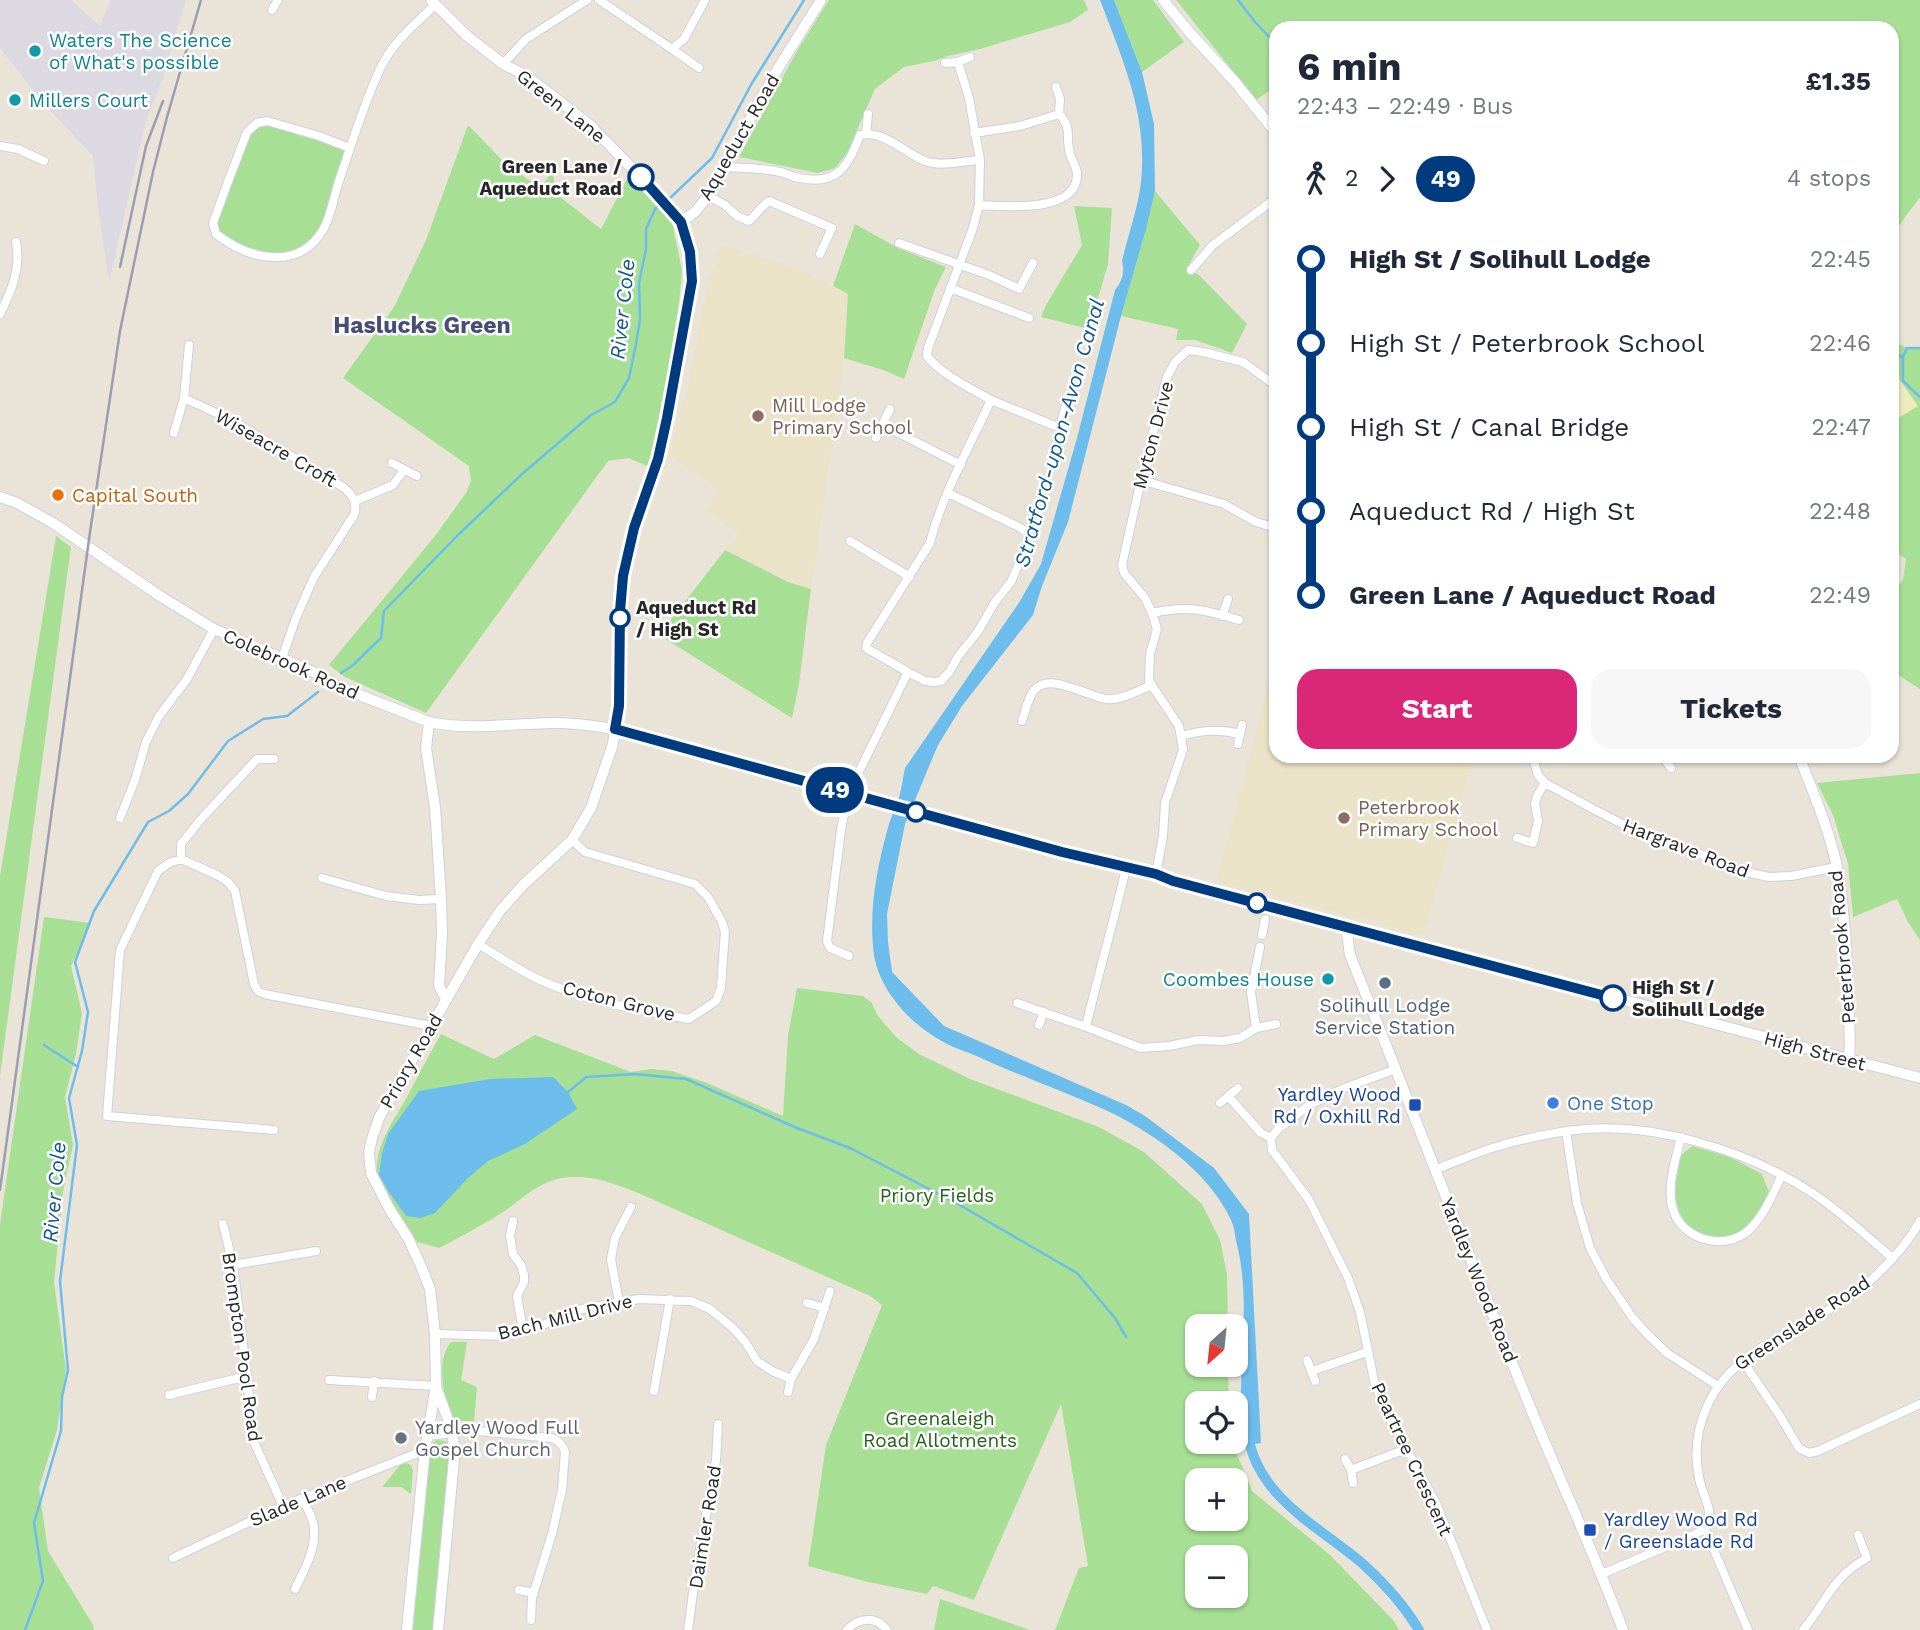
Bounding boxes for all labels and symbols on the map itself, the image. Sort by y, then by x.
place label: Waters The Science of What's possible [49,29,232,74]
marker: Waters The Science of What's possible [27,43,43,59]
street label: Green Lane [512,64,610,148]
street label: Aqueduct Road [694,70,784,204]
place label: Millers Court [29,89,148,112]
marker: Millers Court [7,92,23,108]
place label: Green Lane / Aqueduct Road [479,155,622,200]
marker: Green Lane / Aqueduct Road [628,164,654,190]
water label: River Cole [604,258,640,360]
water label: Stratford-upon-Avon Canal [1009,296,1109,570]
district label: Haslucks Green [333,312,511,339]
street label: Myton Drive [1128,378,1178,492]
place label: Mill Lodge Primary School [772,394,912,439]
street label: Wiseacre Croft [211,404,341,492]
marker: Mill Lodge Primary School [750,408,766,424]
place label: Capital South [72,484,198,507]
marker: Capital South [50,487,66,503]
place label: Aqueduct Rd / High St [636,596,756,641]
marker: Aqueduct Rd / High St [610,608,630,628]
street label: Colebrook Road [219,624,363,704]
line badge: 49 [804,767,866,813]
place label: Peterbrook Primary School [1358,796,1498,841]
unlabelled marker [906,802,926,822]
marker: Peterbrook Primary School [1336,810,1352,826]
street label: Hargrave Road [1620,813,1752,883]
street label: Peterbrook Road [1824,869,1860,1025]
unlabelled marker [1247,893,1267,913]
place label: Coombes House [1163,968,1314,991]
marker: Coombes House [1320,971,1336,987]
marker: Solihull Lodge Service Station [1377,975,1393,991]
street label: Coton Grove [560,976,678,1026]
place label: High St / Solihull Lodge [1632,976,1765,1021]
marker: High St / Solihull Lodge [1600,985,1626,1011]
place label: Solihull Lodge Service Station [1315,994,1455,1039]
street label: Priory Road [375,1009,447,1113]
street label: High Street [1762,1026,1868,1076]
place label: Yardley Wood Rd / Oxhill Rd [1273,1083,1401,1128]
place label: One Stop [1567,1092,1654,1115]
marker: One Stop [1545,1095,1561,1111]
marker: Yardley Wood Rd / Oxhill Rd [1407,1097,1423,1113]
water label: River Cole [37,1141,71,1243]
park label: Priory Fields [880,1184,994,1207]
street label: Yardley Wood Road [1435,1194,1523,1366]
street label: Brompton Pool Road [217,1251,267,1443]
street label: Greenslade Road [1730,1271,1874,1375]
street label: Bach Mill Drive [495,1289,635,1345]
north arrow [1185,1314,1248,1377]
street label: Peartree Crescent [1366,1379,1458,1539]
park label: Greenaleigh Road Allotments [863,1407,1017,1452]
place label: Yardley Wood Full Gospel Church [415,1416,579,1461]
marker: Yardley Wood Full Gospel Church [393,1430,409,1446]
street label: Daimler Road [684,1464,726,1590]
street label: Slade Lane [246,1470,350,1532]
place label: Yardley Wood Rd / Greenslade Rd [1604,1508,1758,1553]
marker: Yardley Wood Rd / Greenslade Rd [1582,1522,1598,1538]

